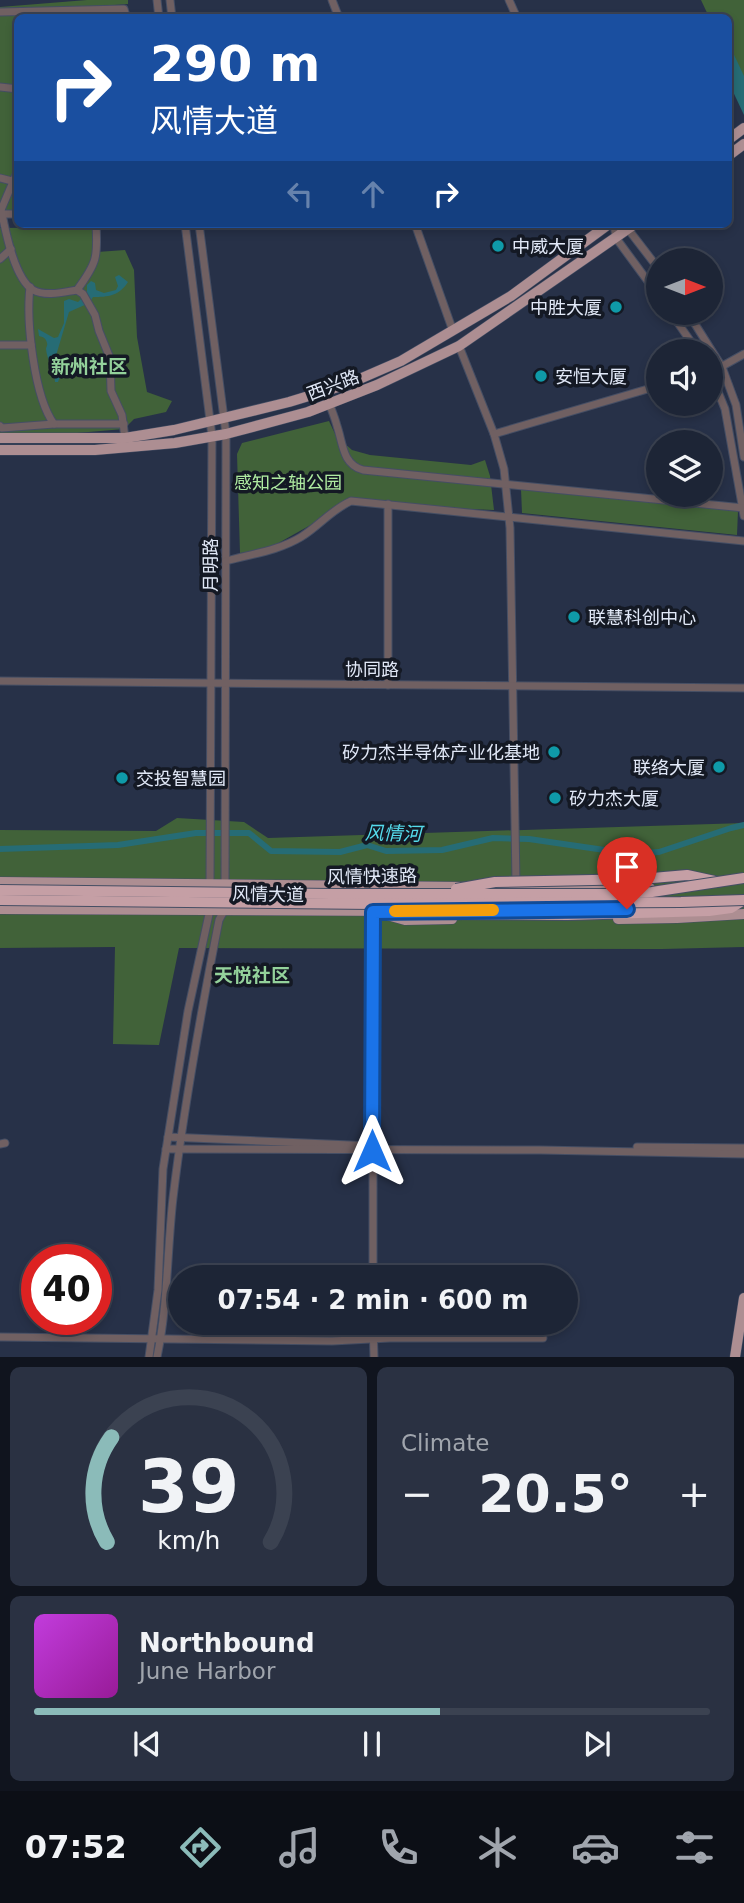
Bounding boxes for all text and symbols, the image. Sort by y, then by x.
text: 290 m [150,36,320,93]
icon: right [35,42,126,133]
text: 风情大道 [150,102,278,140]
icon: left [281,175,319,213]
icon: ahead [354,175,392,213]
icon: right [427,175,465,213]
place label: 中威大厦 [512,236,584,257]
marker: 中威大厦 [490,238,506,254]
north arrow [646,248,723,326]
map controls [646,248,723,507]
place label: 中胜大厦 [530,297,602,318]
marker: 中胜大厦 [608,299,624,315]
button: sound [646,339,723,416]
district label: 新州社区 [51,355,127,377]
street label: 西兴路 [304,366,362,404]
place label: 安恒大厦 [555,366,627,387]
marker: 安恒大厦 [533,368,549,384]
button: layers [646,430,723,507]
park label: 感知之轴公园 [234,472,342,493]
street label: 月明路 [200,538,221,592]
place label: 联慧科创中心 [588,607,696,628]
marker: 联慧科创中心 [566,609,582,625]
street label: 协同路 [345,659,399,680]
place label: 矽力杰半导体产业化基地 [342,742,540,763]
marker: 矽力杰半导体产业化基地 [546,744,562,760]
place label: 联络大厦 [633,757,705,778]
marker: 联络大厦 [711,759,727,775]
place label: 交投智慧园 [136,768,226,789]
marker: 交投智慧园 [114,770,130,786]
place label: 矽力杰大厦 [569,788,659,809]
marker: 矽力杰大厦 [547,790,563,806]
water label: 风情河 [364,822,426,845]
pin [597,837,657,909]
icon: arrive [608,848,646,886]
street label: 风情快速路 [327,865,417,887]
street label: 风情大道 [232,883,304,905]
district label: 天悦社区 [214,964,290,986]
position arrow [335,1114,409,1188]
speed limit sign: 40 [21,1244,112,1335]
text: 07:54 · 2 min · 600 m [218,1285,528,1315]
text: Climate [401,1430,490,1456]
text: 39 [138,1445,239,1530]
text: 20.5° [478,1464,633,1524]
text: − [401,1472,433,1516]
text: + [678,1472,710,1516]
text: km/h [157,1526,220,1555]
text: Northbound [139,1628,315,1658]
text: June Harbor [139,1658,275,1684]
icon: previous [128,1725,166,1763]
icon: pause [353,1725,391,1763]
icon: next [578,1725,616,1763]
icon: directions [176,1823,225,1872]
icon: music [275,1823,324,1872]
icon: phone [374,1823,423,1872]
icon: climate [473,1823,522,1872]
icon: car [571,1823,620,1872]
icon: filters [670,1823,719,1872]
text: 07:52 [25,1828,127,1866]

